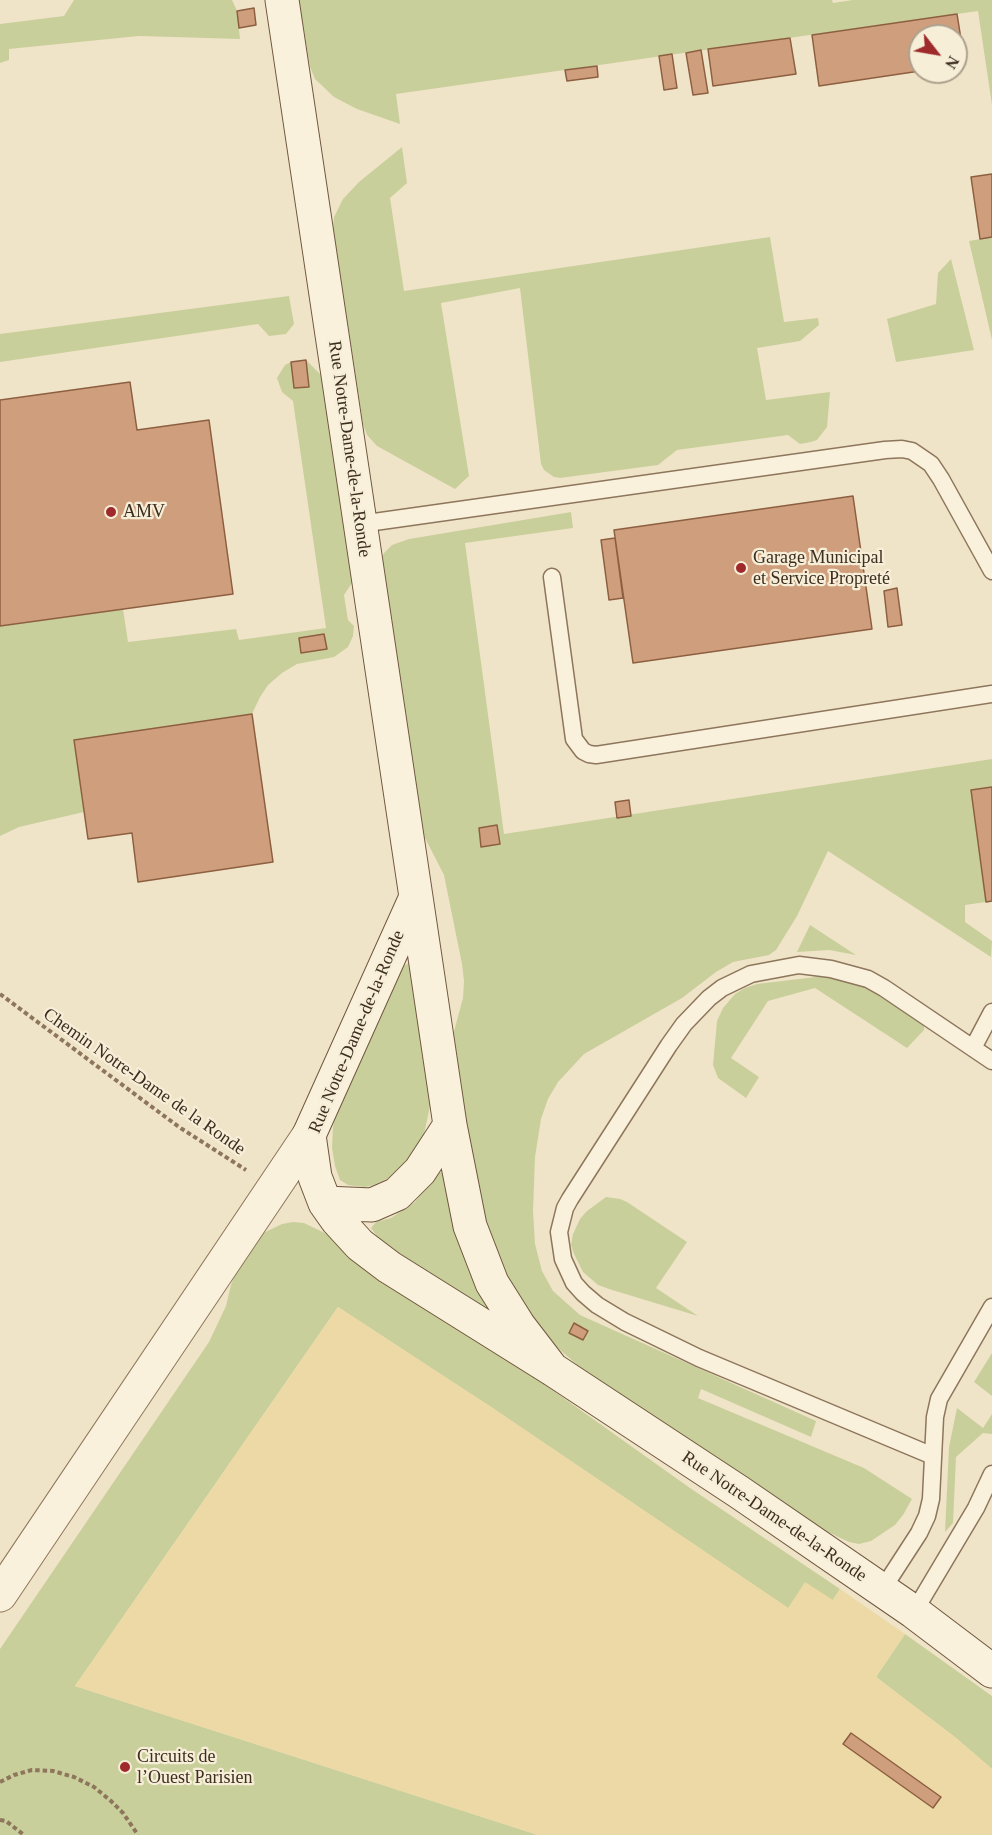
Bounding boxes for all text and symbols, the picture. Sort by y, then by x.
north arrow [908,24,968,84]
text: N [942,53,962,72]
street label: Rue Notre-Dame-de-la-Ronde [323,339,375,559]
place label: AMV [123,501,165,523]
marker: AMV [104,505,118,519]
place label: Garage Municipal et Service Propreté [753,547,890,590]
marker: Garage Municipal et Service Propreté [734,561,748,575]
street label: Rue Notre-Dame-de-la-Ronde [304,927,410,1137]
street label: Chemin Notre-Dame de la Ronde [39,1004,249,1160]
street label: Rue Notre-Dame-de-la-Ronde [677,1447,871,1587]
place label: Circuits de l’Ouest Parisien [137,1746,252,1788]
marker: Circuits de l’Ouest Parisien [118,1760,132,1774]

